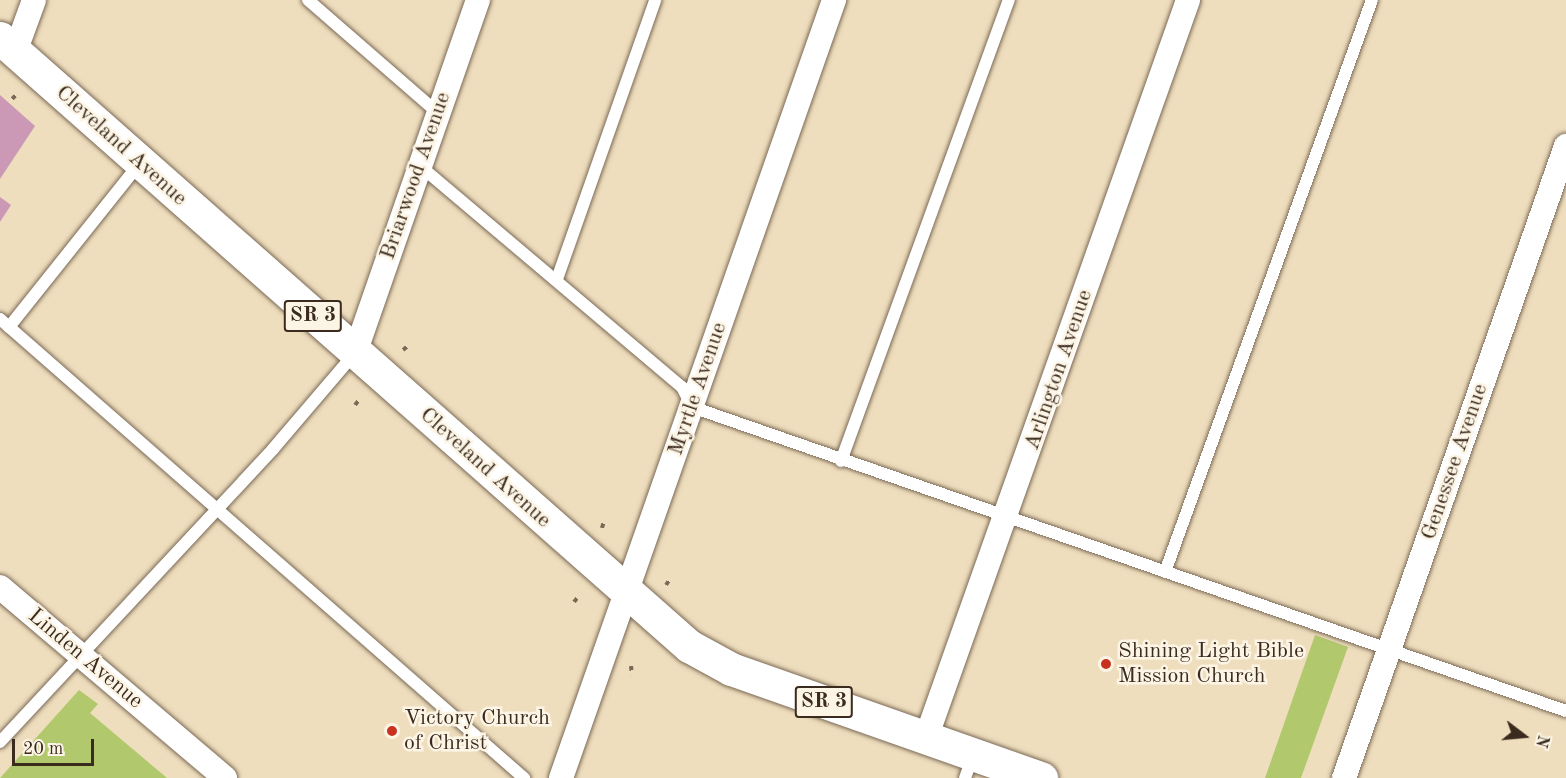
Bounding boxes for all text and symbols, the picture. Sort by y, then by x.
street label: Cleveland Avenue [50,80,192,212]
street label: Briarwood Avenue [375,89,457,263]
street label: Arlington Avenue [1019,286,1099,454]
road number: SR 3 [283,298,343,334]
street label: Myrtle Avenue [663,319,733,459]
street label: Genessee Avenue [1416,380,1494,544]
street label: Cleveland Avenue [414,402,556,534]
street label: Linden Avenue [22,603,148,715]
place label: Shining Light Bible Mission Church [1118,638,1304,690]
marker: Shining Light Bible Mission Church [1099,657,1113,671]
road number: SR 3 [794,684,854,720]
place label: Victory Church of Christ [404,705,550,756]
north arrow [1494,706,1554,766]
marker: Victory Church of Christ [385,724,399,738]
scale bar [15,727,98,765]
text: N [1532,733,1551,749]
text: 20 m [23,740,63,758]

